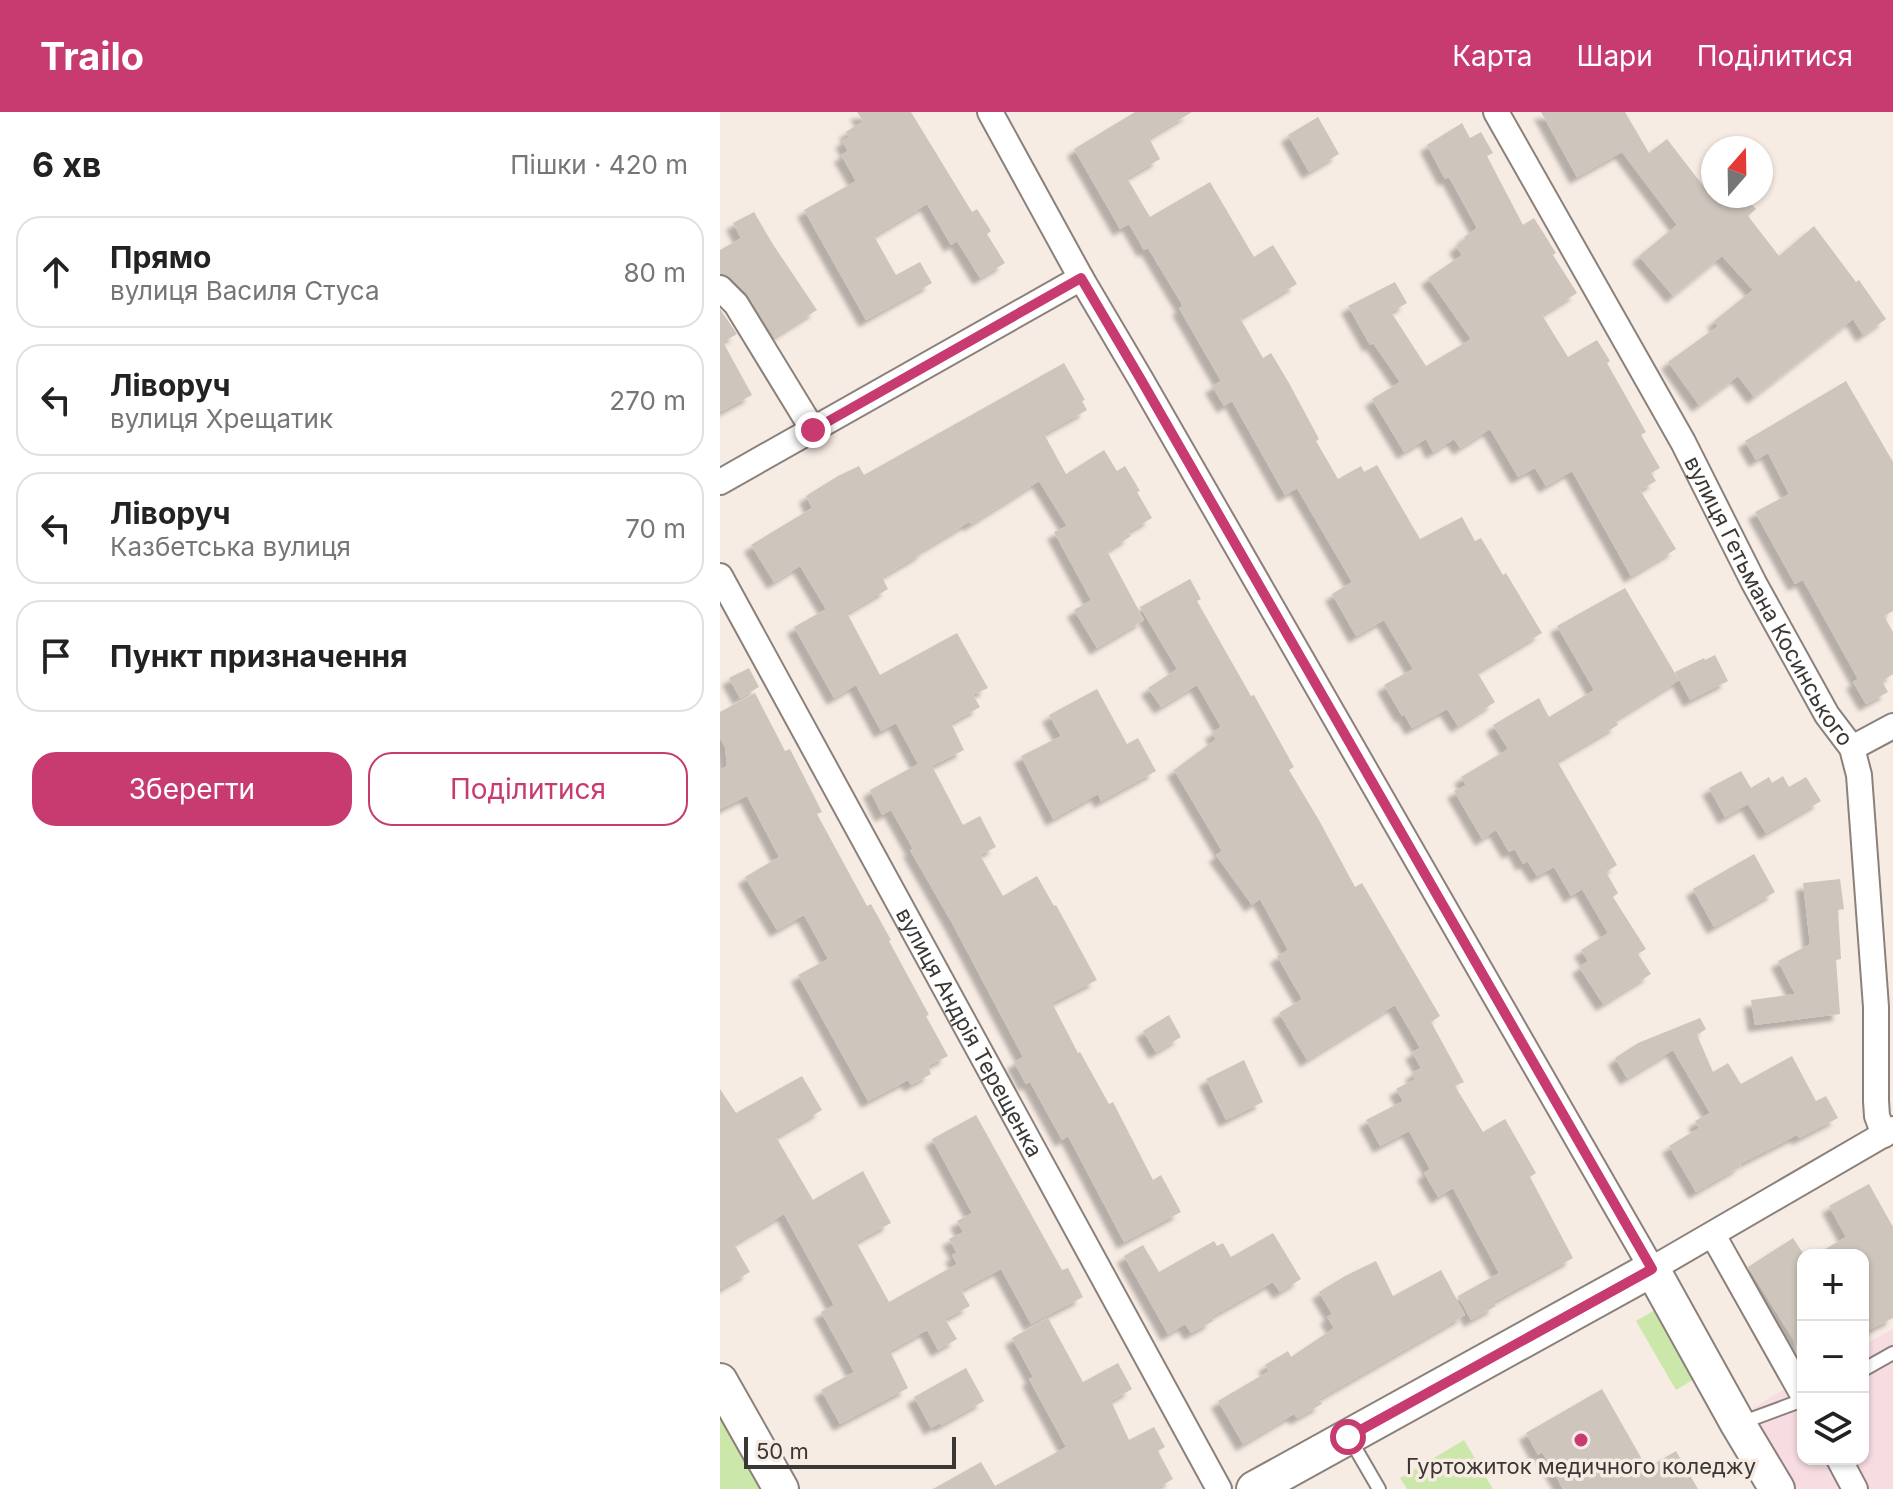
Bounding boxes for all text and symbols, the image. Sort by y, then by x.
text: Trailo [40,33,144,79]
text: Карта [1452,39,1533,73]
text: Шари [1577,39,1653,73]
text: Поділитися [1697,39,1853,73]
north arrow [1701,136,1773,208]
text: 6 хв [32,144,101,185]
text: Пішки · 420 m [510,149,688,180]
text: Прямо [110,239,211,275]
icon: ahead [34,250,78,294]
text: 80 m [623,257,686,288]
text: вулиця Василя Стуса [110,275,380,306]
text: Ліворуч [110,367,230,403]
icon: left [34,378,78,422]
text: 270 m [609,385,686,416]
text: вулиця Хрещатик [110,403,333,434]
route end [795,412,831,448]
street label: вулиця Гетьмана Косинського [1679,452,1859,751]
text: Ліворуч [110,495,230,531]
icon: left [34,506,78,550]
text: 70 m [625,513,686,544]
text: Казбетська вулиця [110,531,351,562]
icon: arrive [34,634,78,678]
text: Пункт призначення [110,638,408,674]
button: Зберегти [32,752,352,826]
button: Поділитися [368,752,688,826]
street label: вулиця Андрія Терещенка [891,903,1048,1161]
map controls [1797,1249,1869,1465]
button: + [1797,1249,1869,1321]
button: − [1797,1321,1869,1393]
button: layers [1797,1393,1869,1465]
route start [1330,1419,1366,1455]
marker: Гуртожиток медичного коледжу [1572,1431,1590,1449]
scale bar [744,1433,956,1469]
text: 50 m [756,1438,809,1464]
place label: Гуртожиток медичного коледжу [1406,1453,1756,1479]

